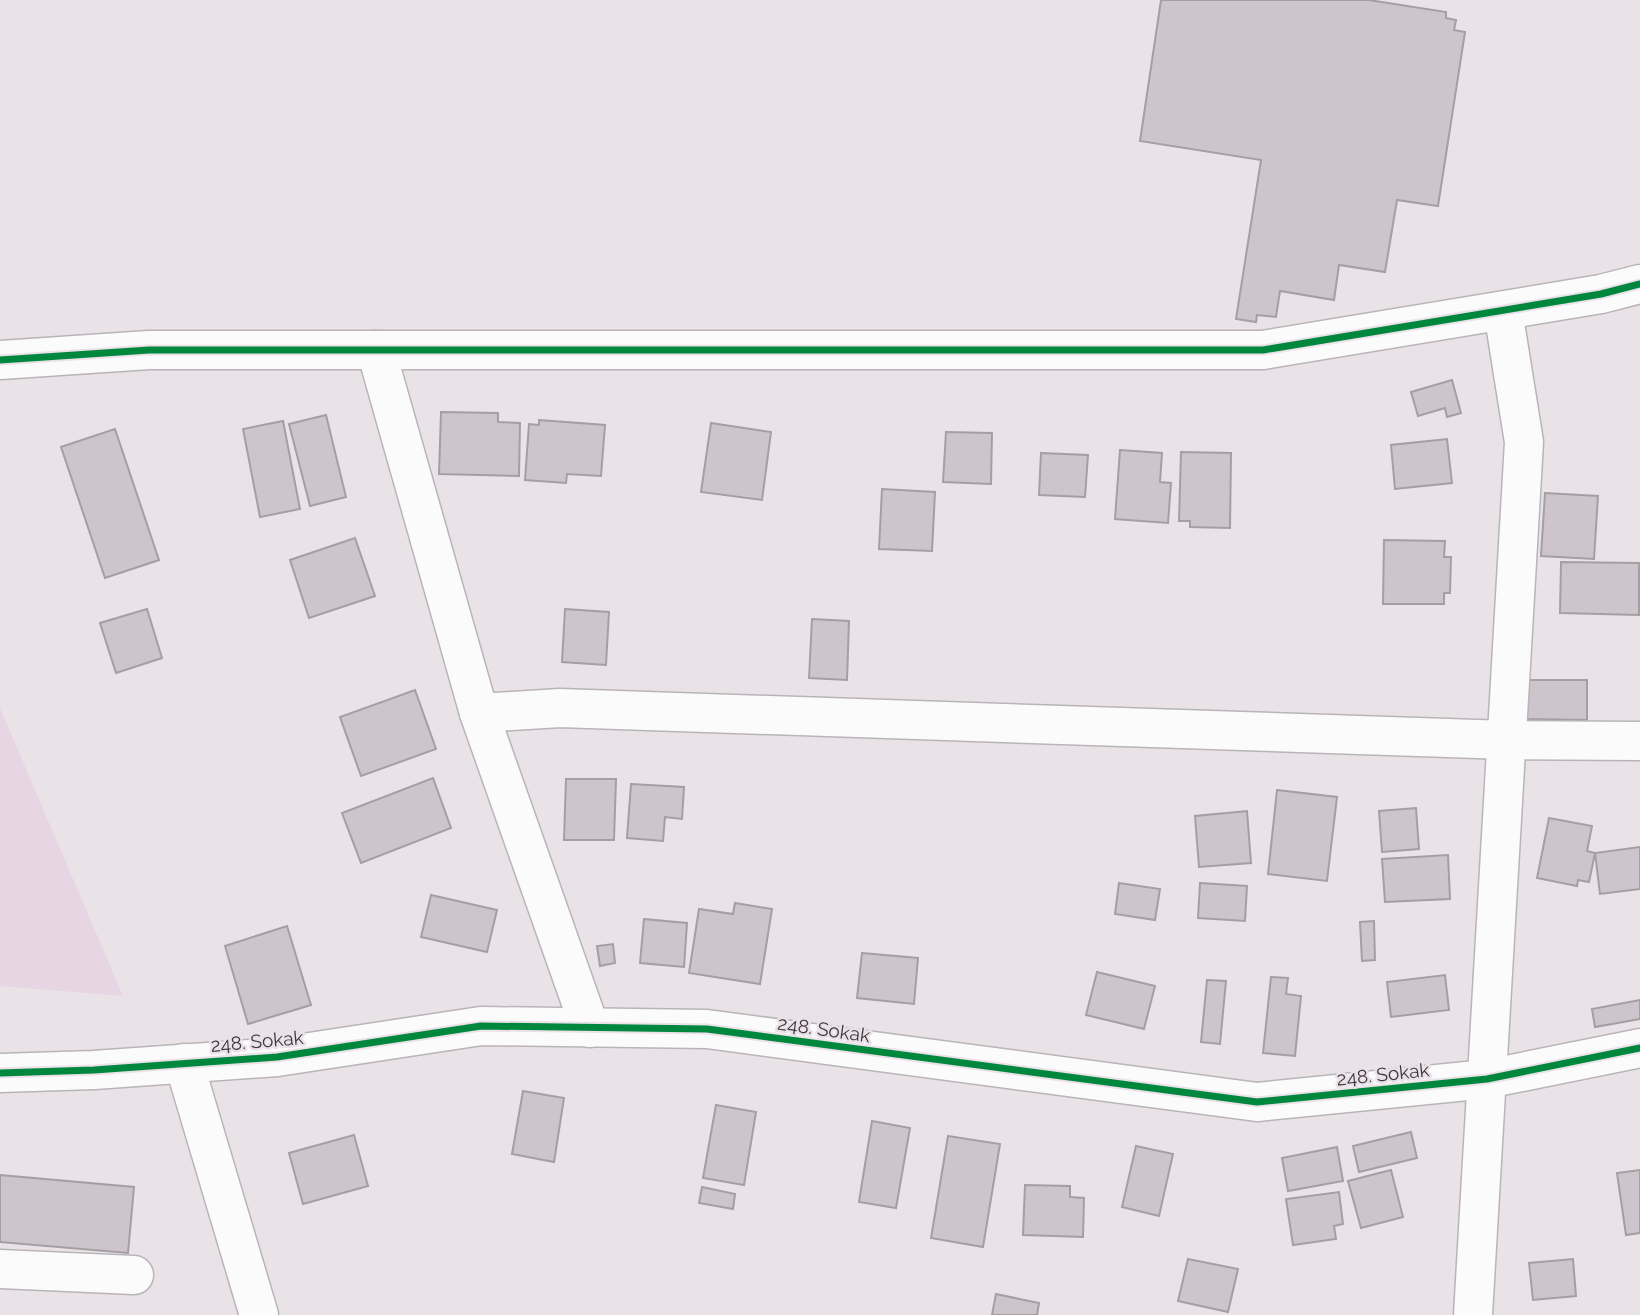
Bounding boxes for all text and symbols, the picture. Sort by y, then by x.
street label: 248. Sokak [776,1012,872,1046]
street label: 248. Sokak [210,1026,304,1056]
street label: 248. Sokak [1335,1058,1431,1090]

